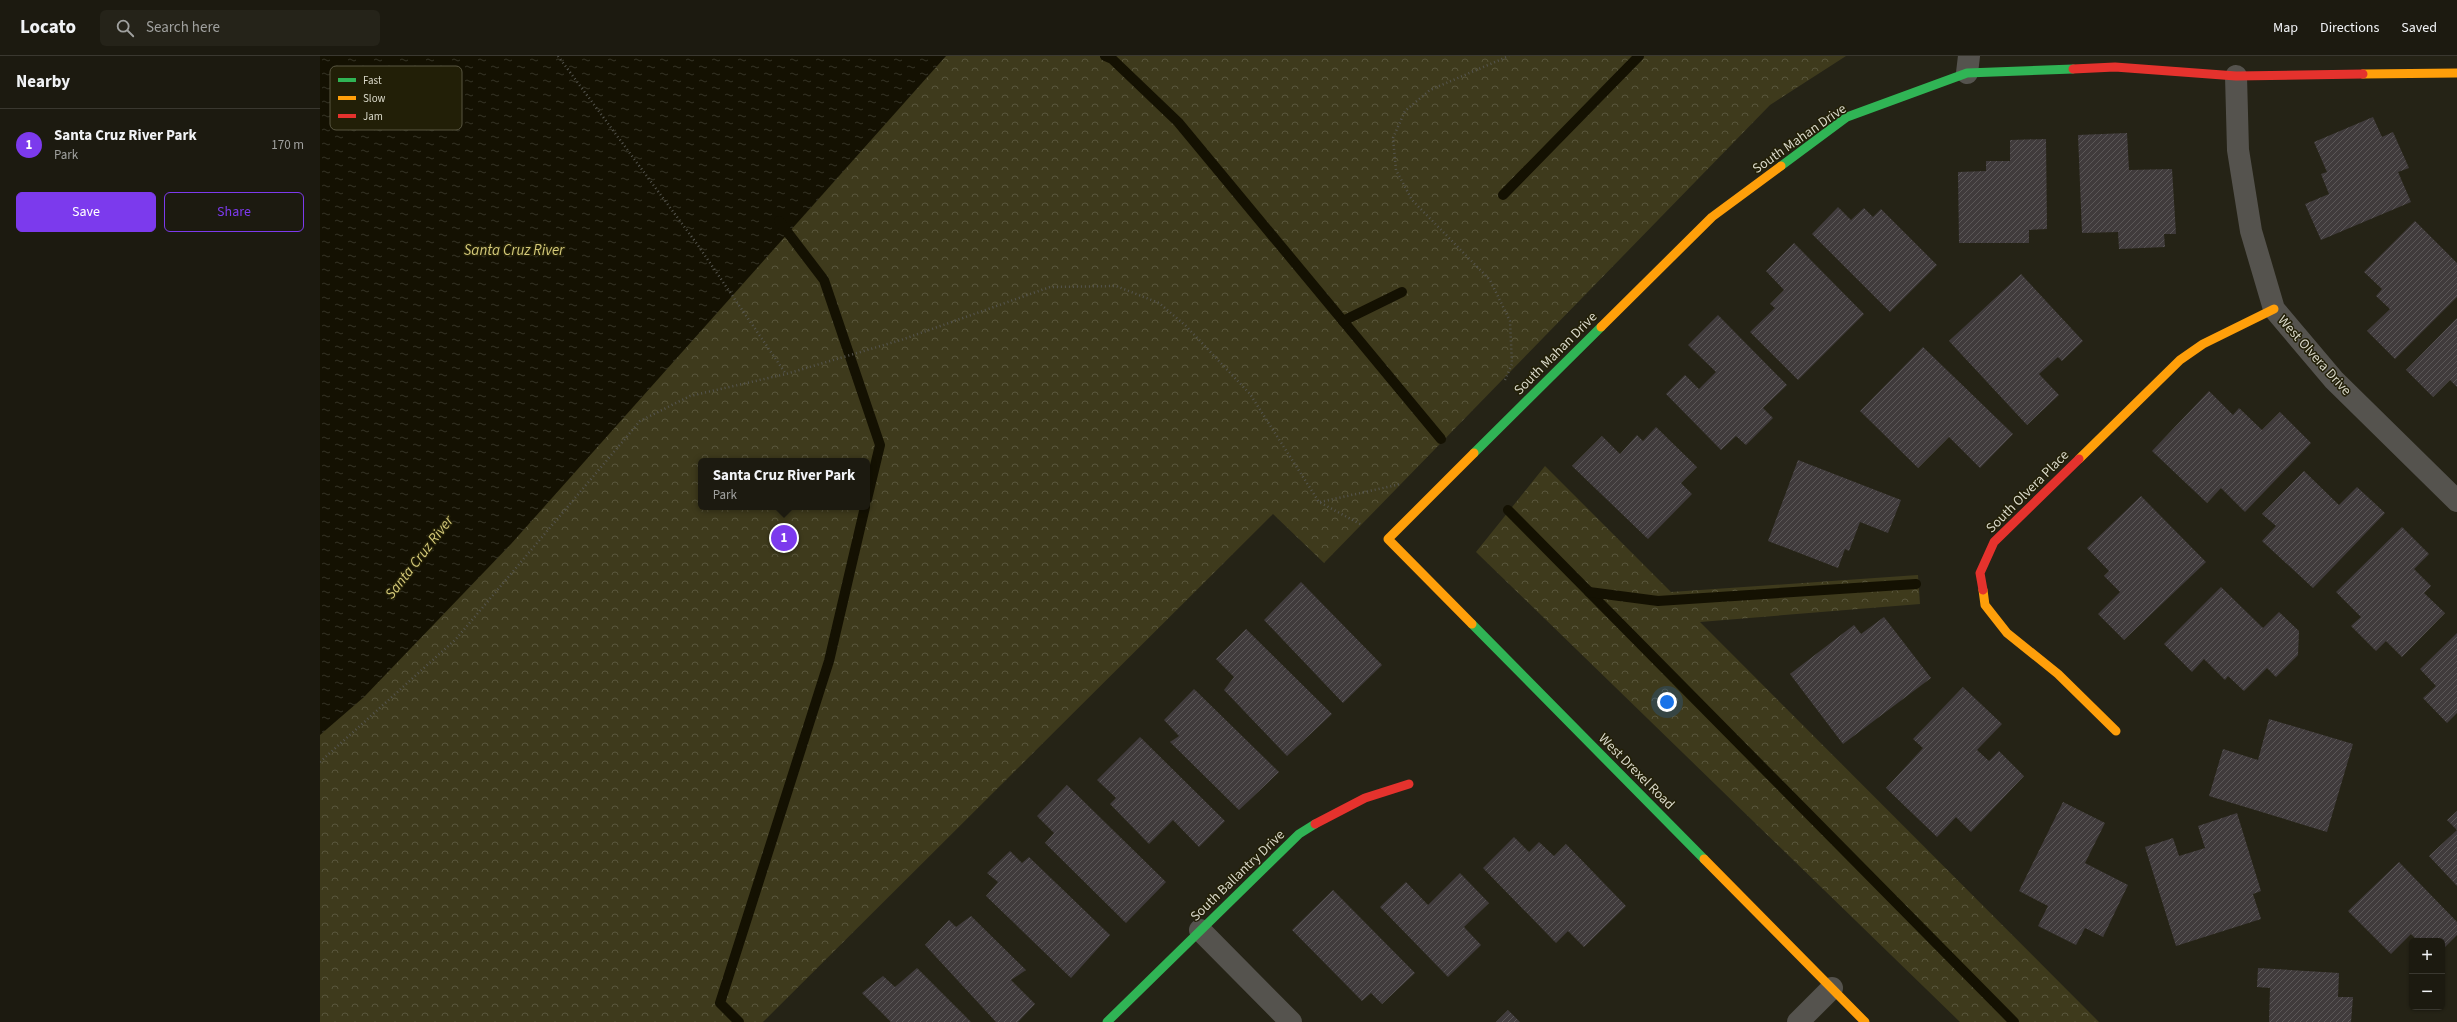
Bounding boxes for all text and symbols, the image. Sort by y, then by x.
search box [100,10,380,46]
text: Locato [20,14,76,41]
icon: search [114,17,136,39]
text: Search here [146,17,220,38]
text: Map [2273,18,2298,38]
text: Directions [2320,18,2379,38]
text: Saved [2401,18,2437,38]
legend [330,66,462,130]
text: Nearby [16,70,70,94]
text: Fast [363,73,382,88]
text: Slow [363,91,386,106]
street label: South Mahan Drive [1749,99,1851,179]
text: Jam [363,109,383,124]
text: Santa Cruz River Park [54,125,197,146]
text: 1 [26,136,32,154]
text: 170 m [271,136,304,154]
text: Park [54,146,78,164]
button: Save [16,192,156,232]
button: Share [164,192,304,232]
water label: Santa Cruz River [464,240,565,261]
street label: South Mahan Drive [1510,308,1602,400]
street label: West Olvera Drive [2273,311,2356,400]
street label: South Olvera Place [1982,446,2074,538]
popup [698,458,870,510]
text: Santa Cruz River Park [713,465,855,486]
text: Park [713,486,737,504]
water label: Santa Cruz River [380,511,459,603]
pin: 1 [771,523,797,553]
your location [1657,692,1677,712]
street label: West Drexel Road [1594,729,1679,814]
street label: South Ballantry Drive [1186,825,1289,926]
map controls [2409,938,2445,1010]
button: + [2409,938,2445,974]
button: − [2409,974,2445,1010]

